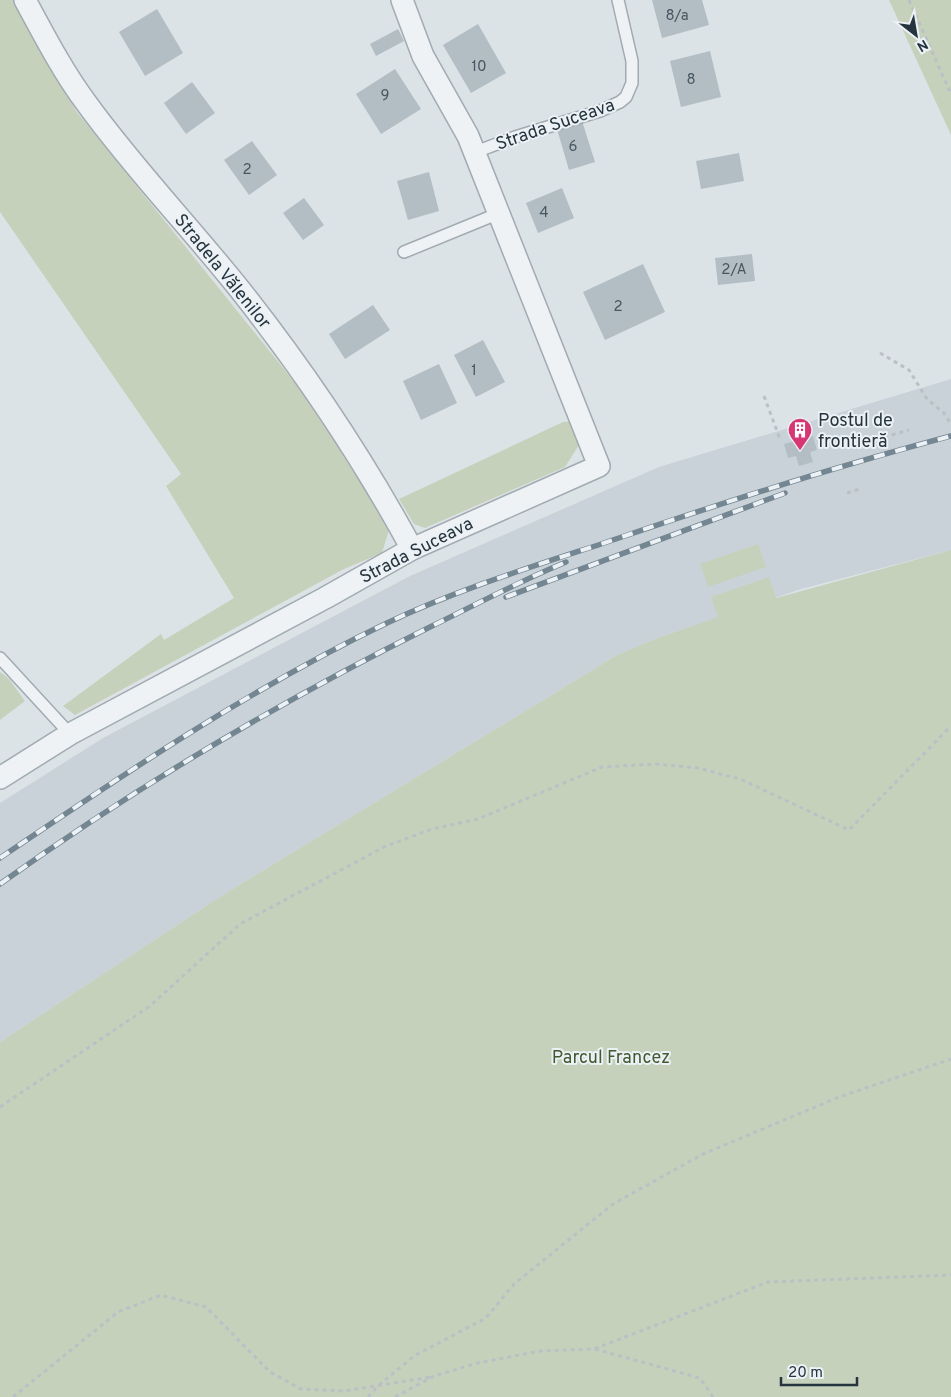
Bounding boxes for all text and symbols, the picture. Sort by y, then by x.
house number: 8/a [665,7,689,26]
north arrow [891,10,941,60]
text: N [913,35,931,55]
house number: 10 [471,58,487,77]
house number: 8 [686,71,696,90]
house number: 9 [381,87,389,106]
street label: Strada Suceava [493,94,618,157]
house number: 6 [569,138,578,157]
house number: 2 [242,161,252,180]
house number: 4 [539,204,549,223]
street label: Stradela Vălenilor [168,210,275,334]
house number: 2/A [721,261,747,280]
house number: 2 [613,298,623,317]
house number: 1 [471,362,477,381]
place label: Postul de frontieră [818,410,893,454]
building icon: Postul de frontieră [787,417,813,451]
street label: Strada Suceava [356,513,477,590]
park label: Parcul Francez [552,1047,670,1070]
scale bar [781,1354,857,1386]
text: 20 m [788,1364,823,1383]

